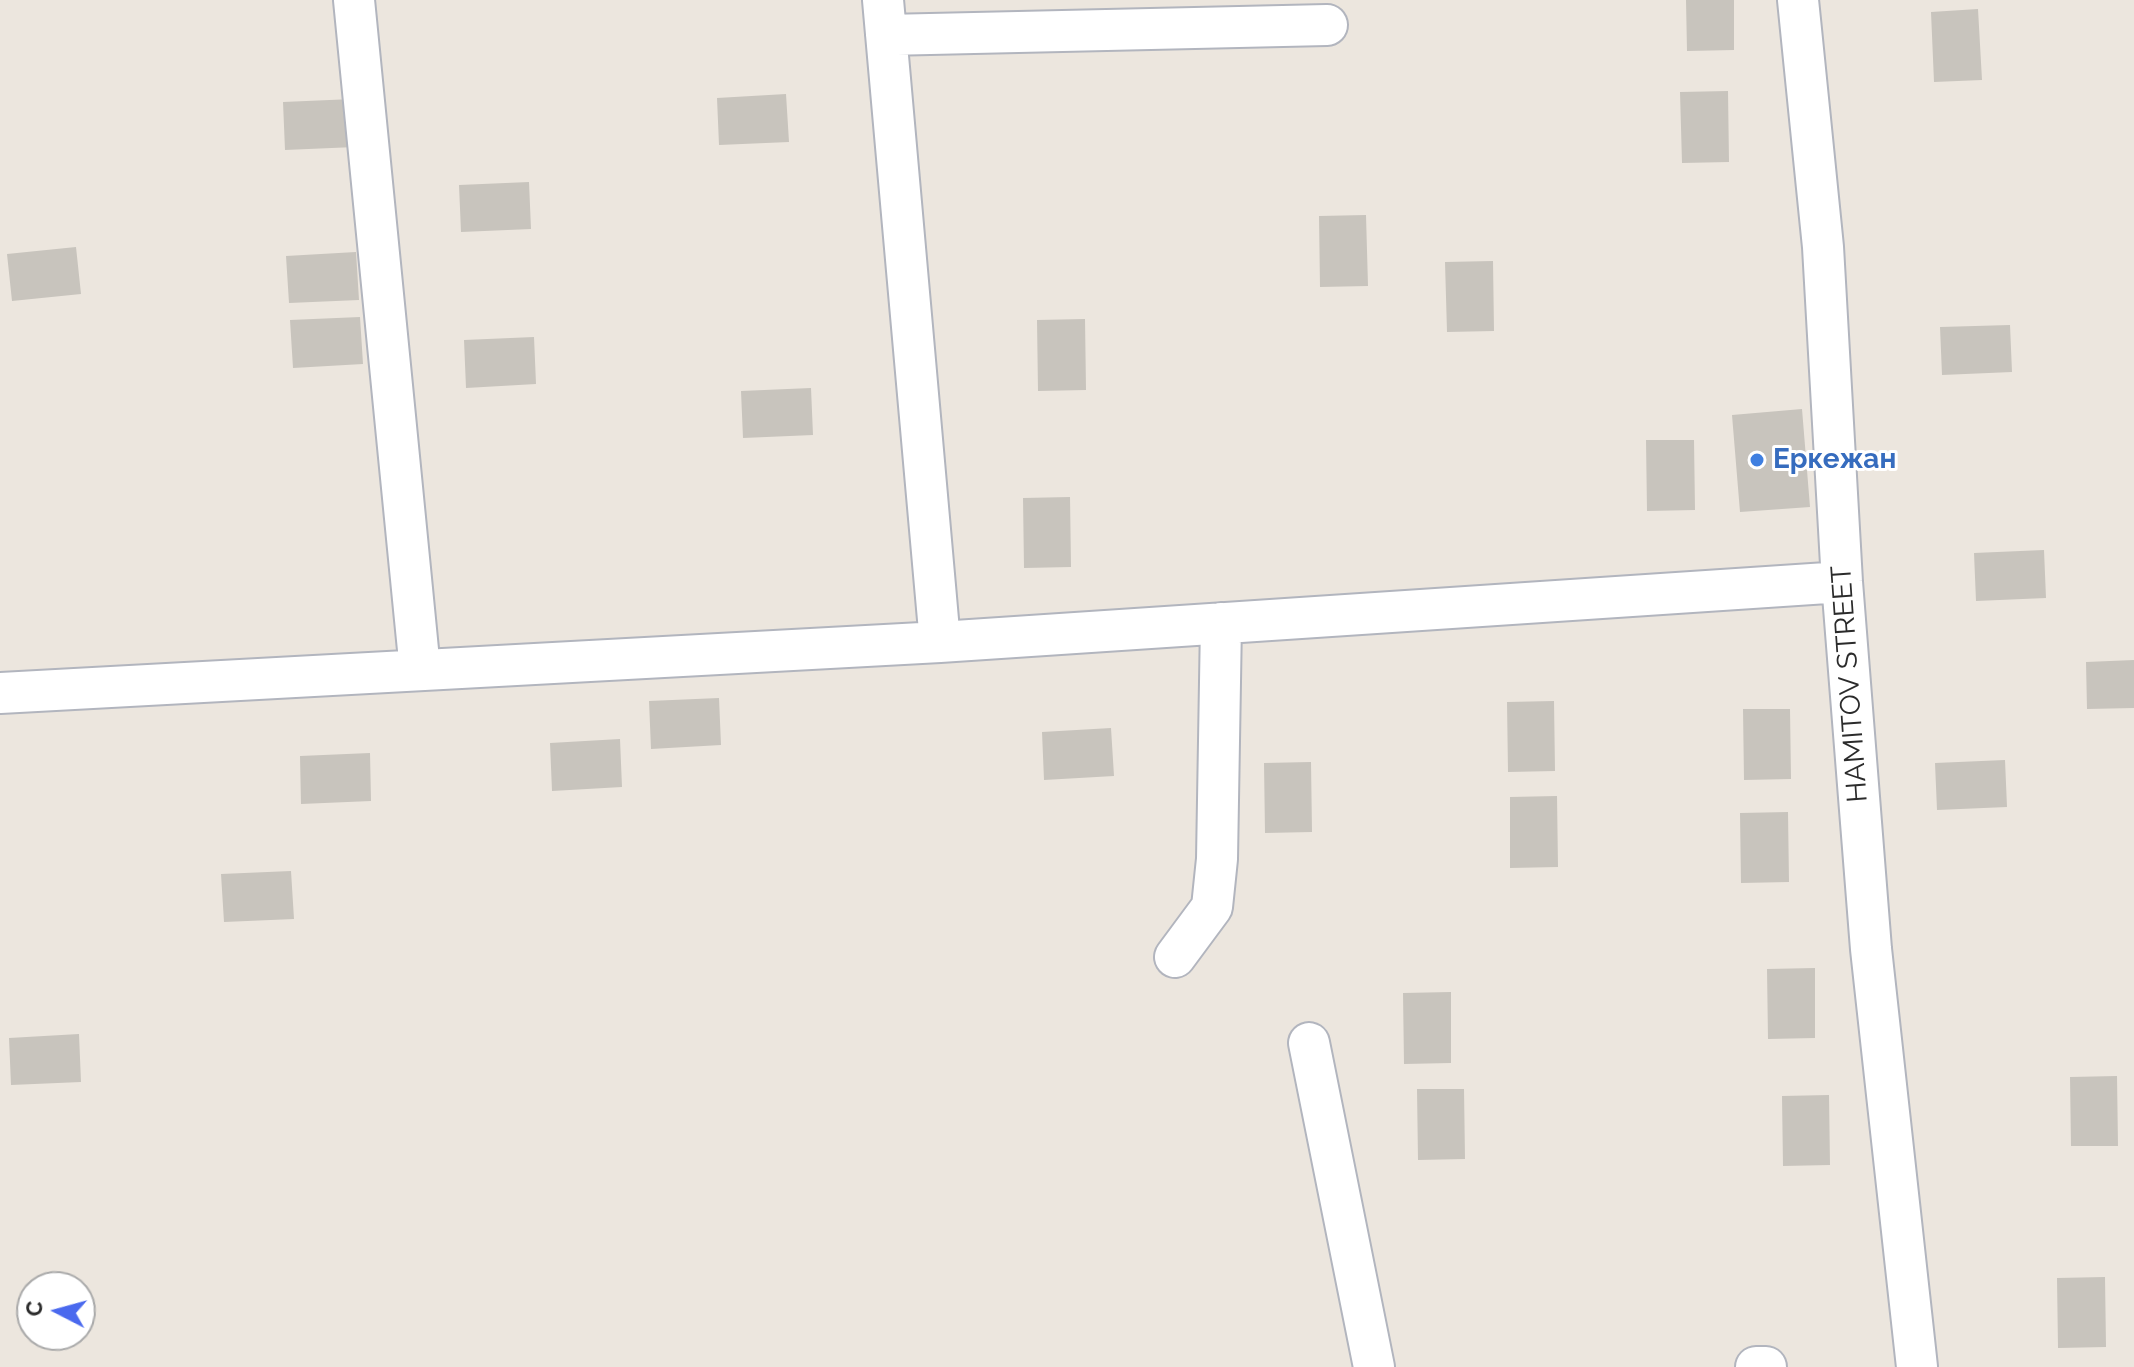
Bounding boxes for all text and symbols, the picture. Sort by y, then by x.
place label: Еркежан [1773,443,1896,477]
marker: Еркежан [1748,451,1766,469]
street label: HAMITOV STREET [1825,564,1875,804]
north arrow [16,1271,96,1351]
text: С [20,1300,48,1318]

